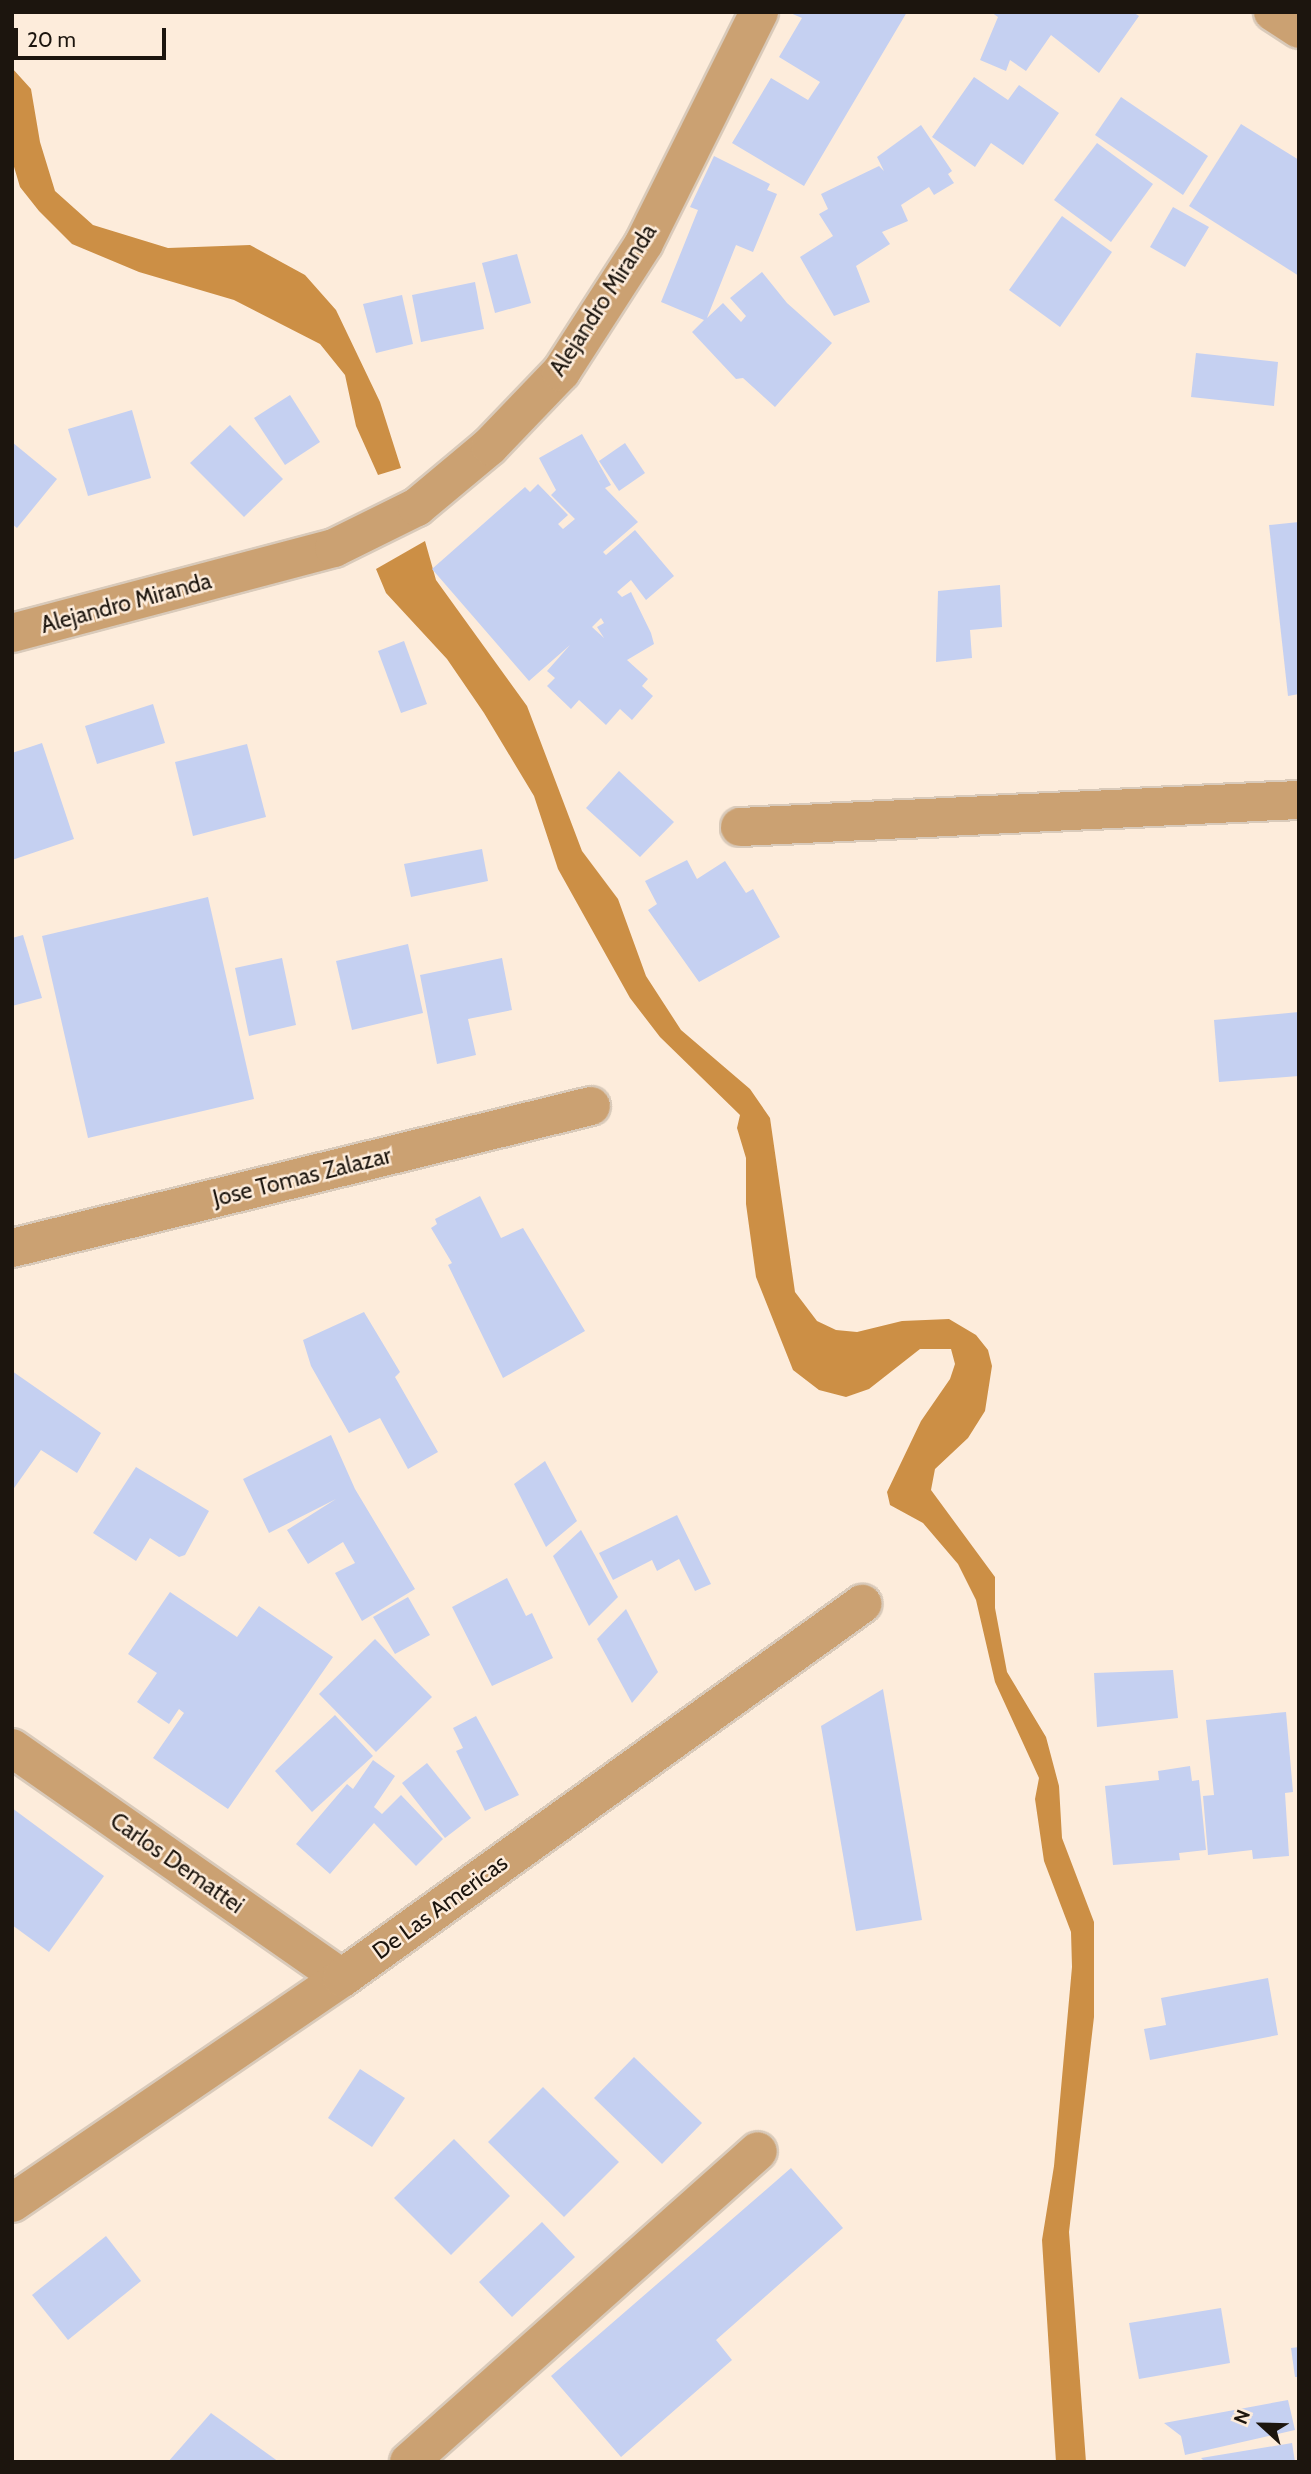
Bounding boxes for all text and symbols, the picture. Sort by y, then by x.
scale bar [18,14,170,58]
text: 20 m [27,27,76,52]
street label: Alejandro Miranda [544,219,662,381]
street label: Alejandro Miranda [38,567,214,639]
street label: Jose Tomas Zalazar [210,1142,394,1212]
street label: Carlos Demattei [105,1807,249,1919]
street label: De Las Americas [367,1849,513,1965]
north arrow [1227,2390,1297,2460]
text: N [1229,2406,1255,2427]

